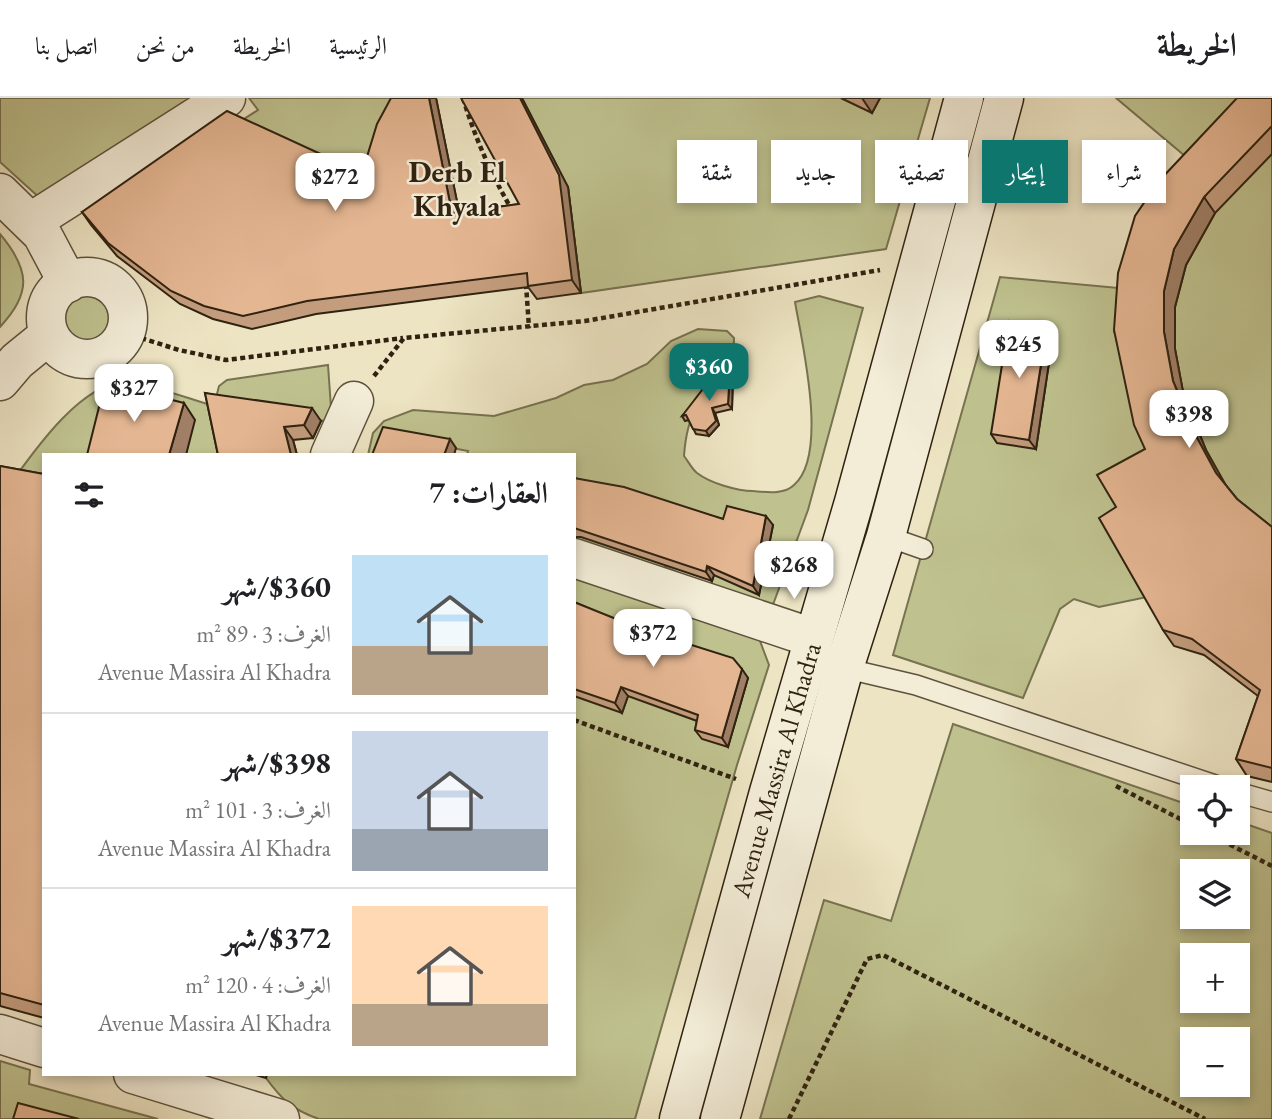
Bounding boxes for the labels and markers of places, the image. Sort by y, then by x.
pin: $272 [294,153,376,213]
pin: $245 [978,320,1060,380]
pin: $360 [668,344,750,403]
pin: $327 [93,364,175,424]
pin: $398 [1148,390,1230,450]
pin: $268 [753,542,835,601]
pin: $372 [612,610,694,669]

